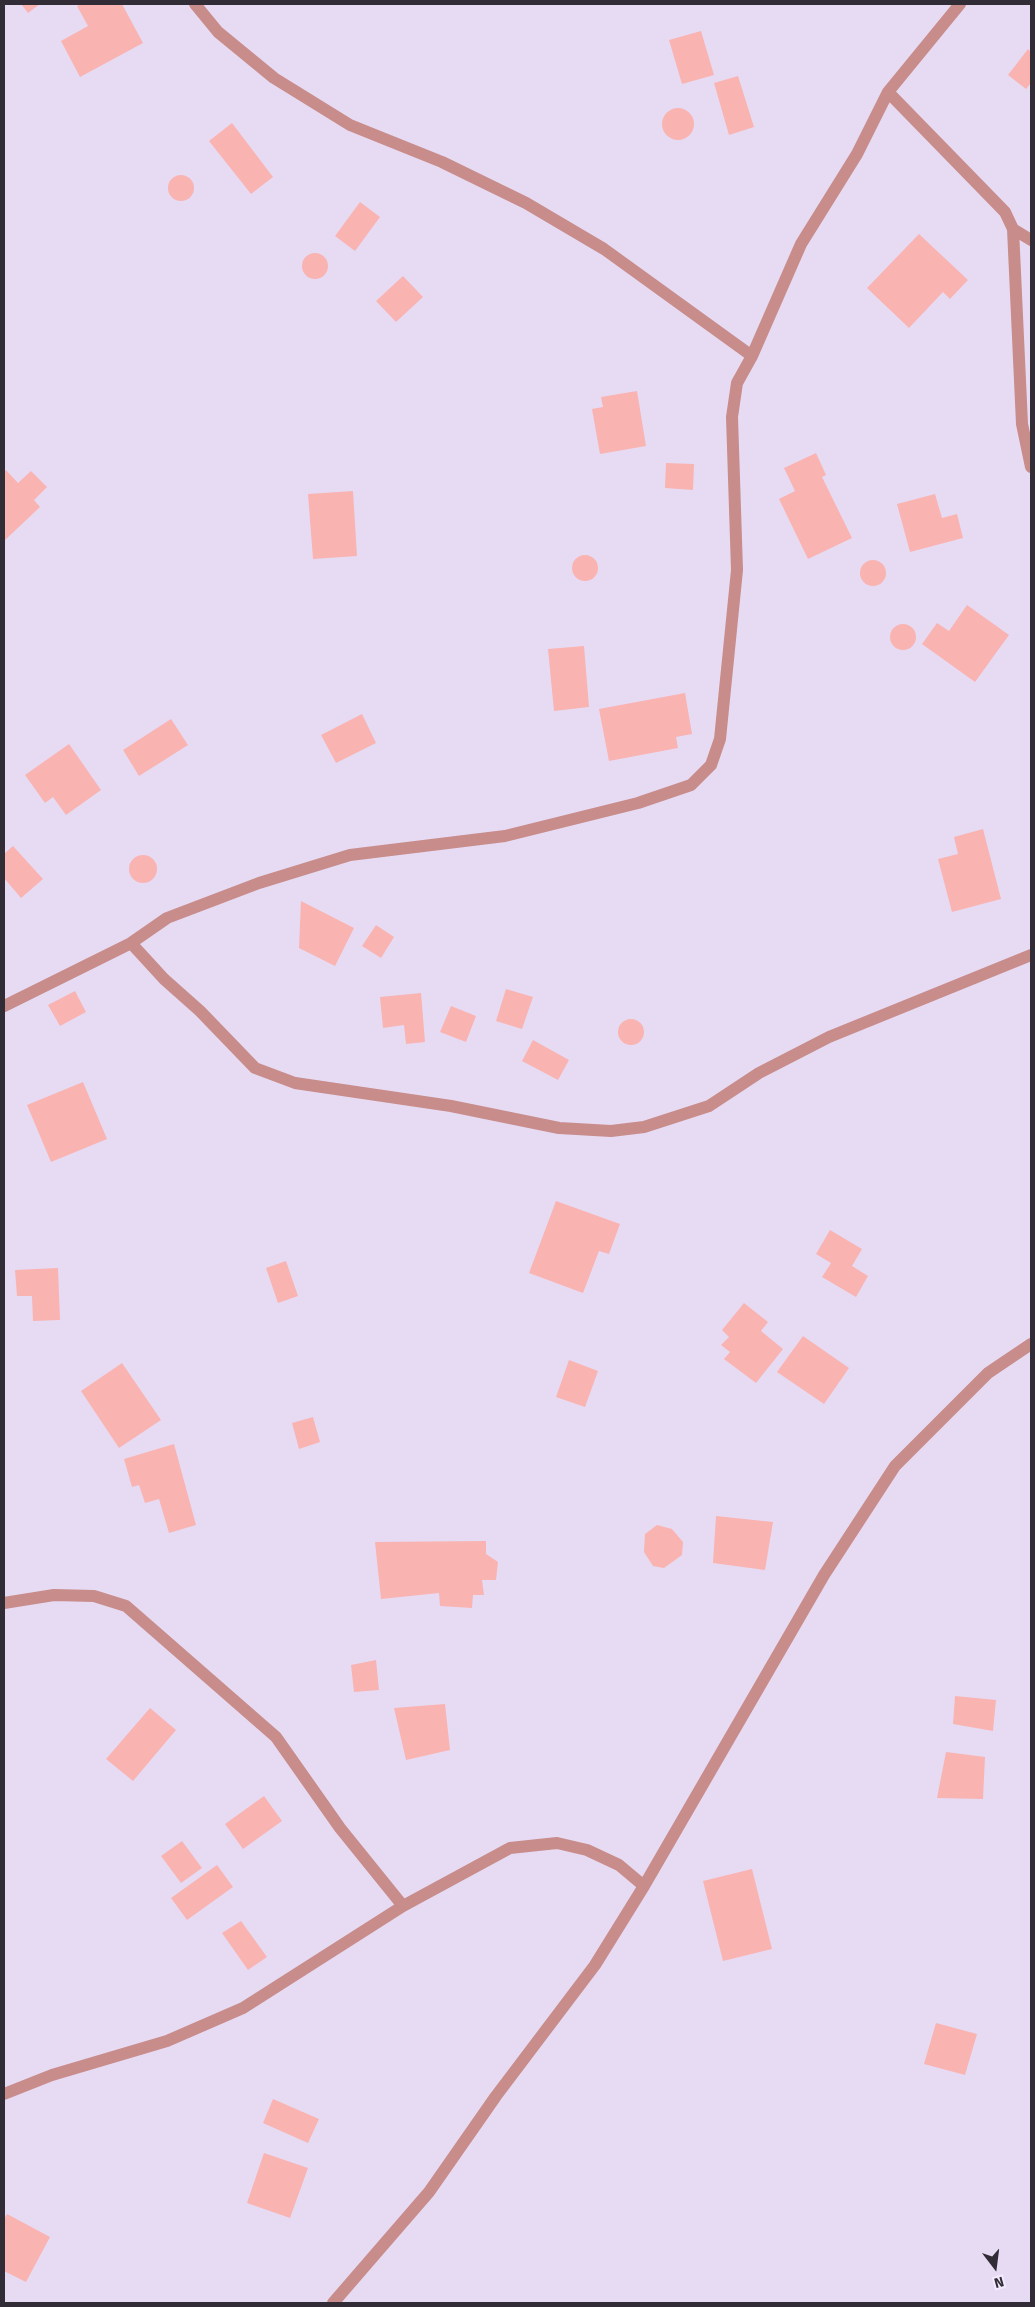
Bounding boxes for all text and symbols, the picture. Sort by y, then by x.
north arrow [970,2242,1020,2292]
text: N [992,2273,1006,2291]

